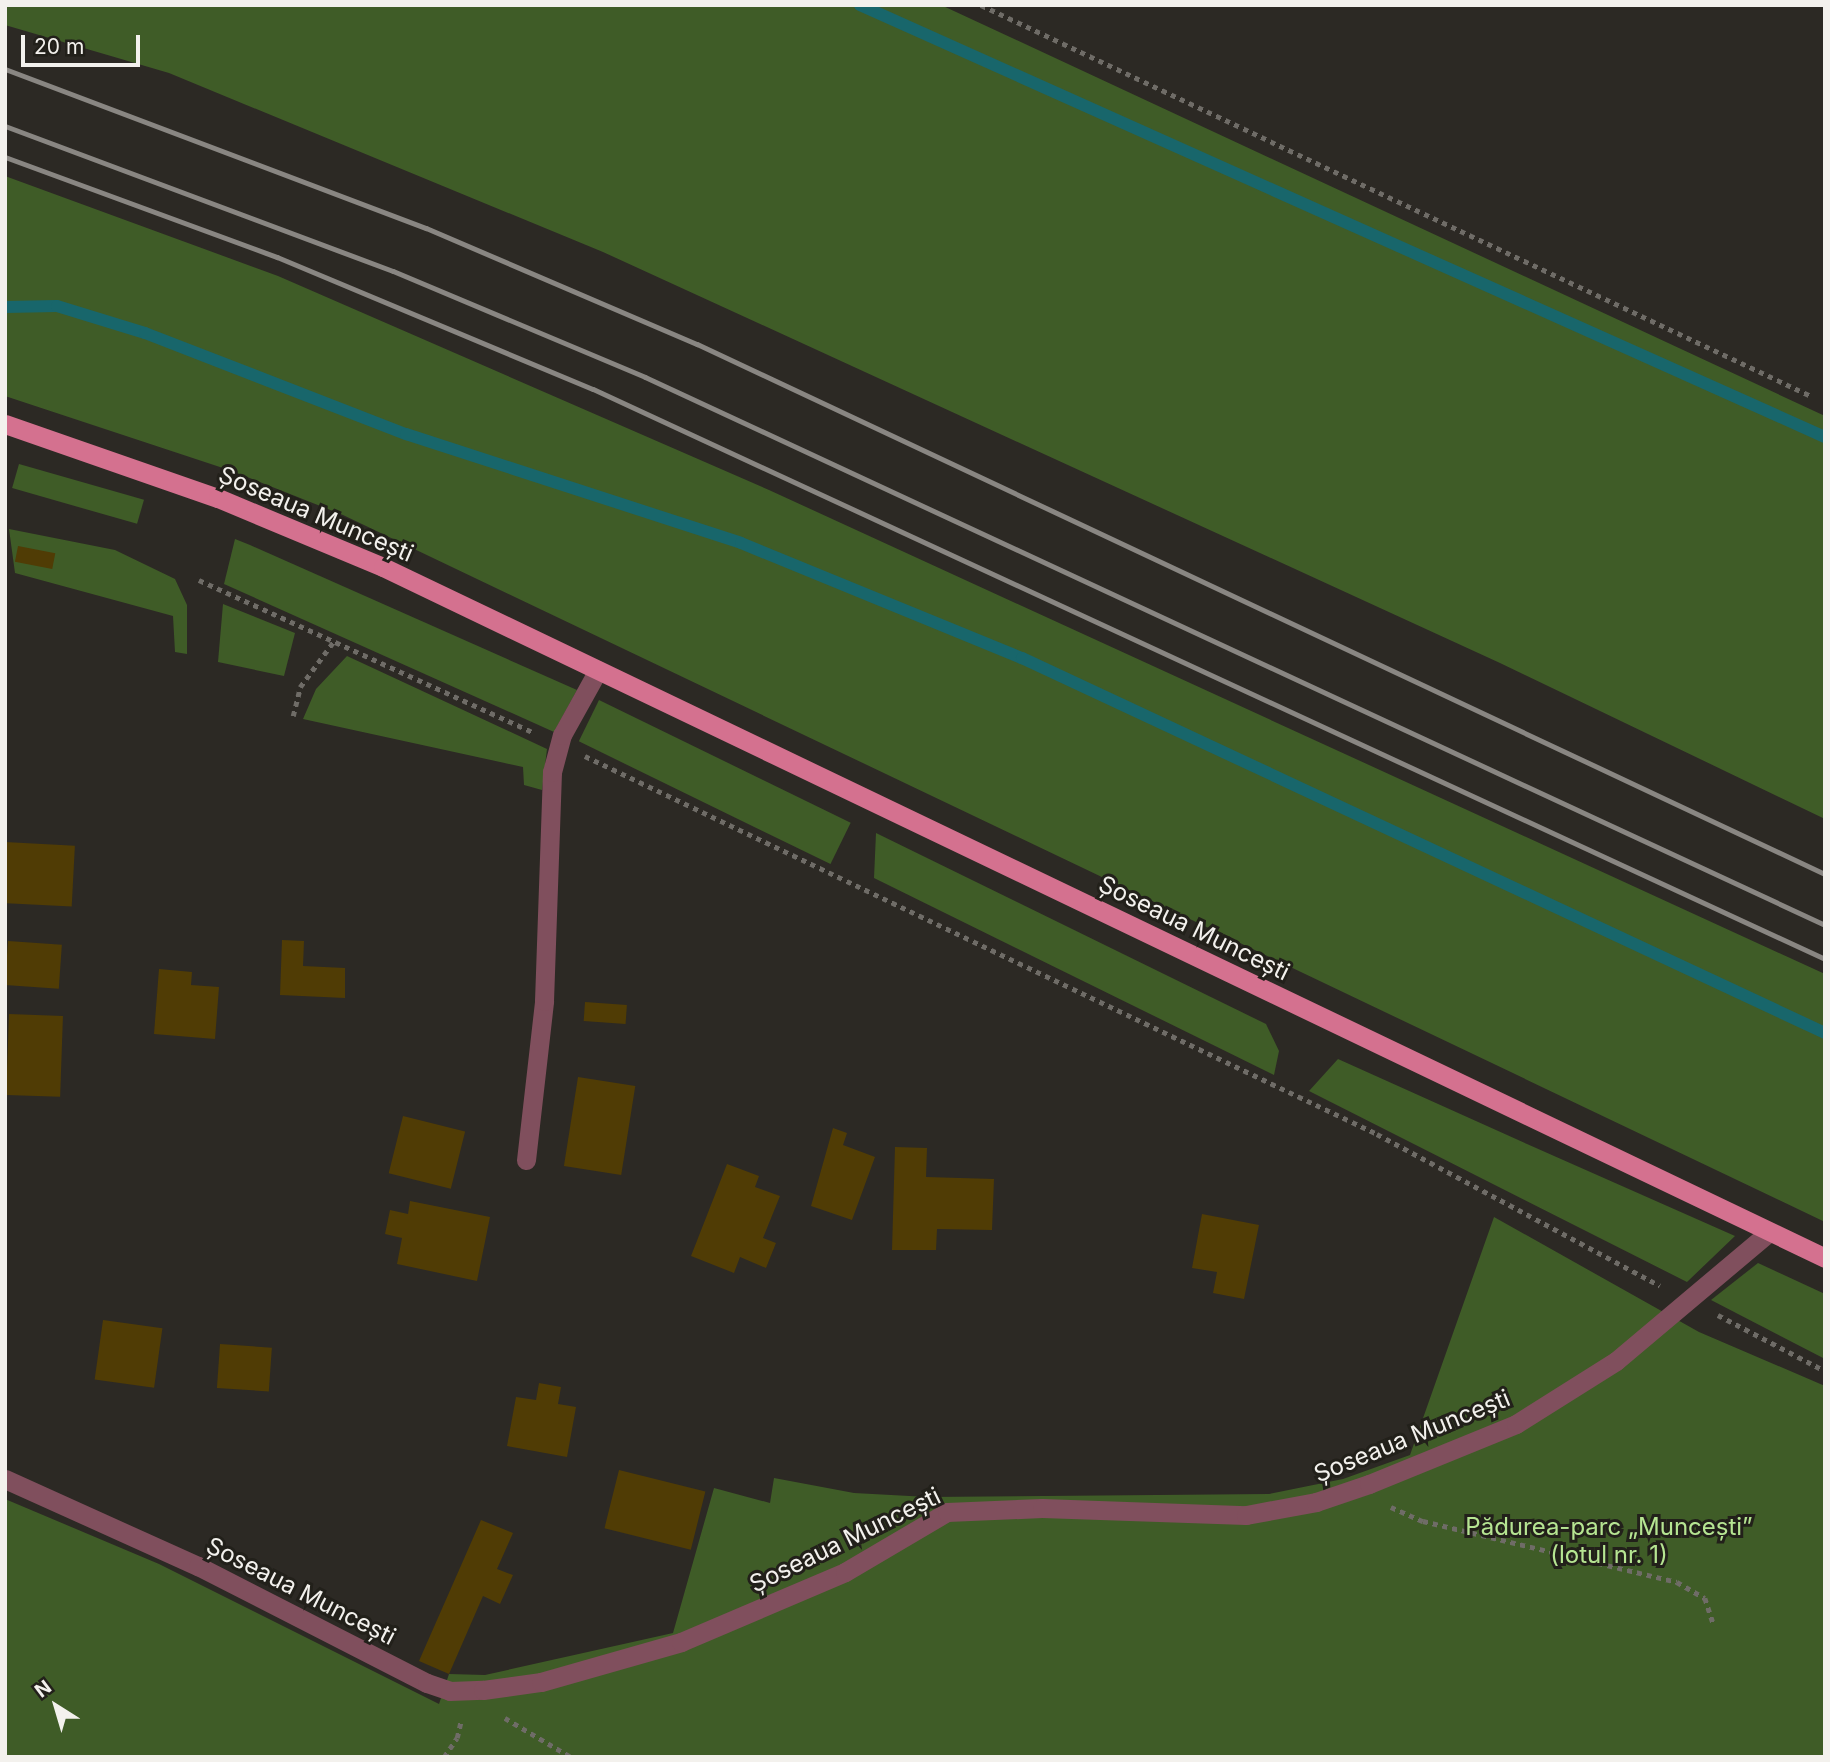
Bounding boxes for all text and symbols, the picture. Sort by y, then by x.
scale bar [24,21,144,65]
text: 20 m [34,34,84,59]
street label: Șoseaua Muncești [214,460,418,568]
street label: Șoseaua Muncești [1094,869,1294,987]
street label: Șoseaua Muncești [1310,1384,1514,1488]
street label: Șoseaua Muncești [745,1481,945,1599]
park label: Pădurea-parc „Muncești” (lotul nr. 1) [1465,1513,1753,1569]
street label: Șoseaua Muncești [202,1531,400,1651]
north arrow [21,1671,91,1741]
text: N [30,1675,56,1702]

